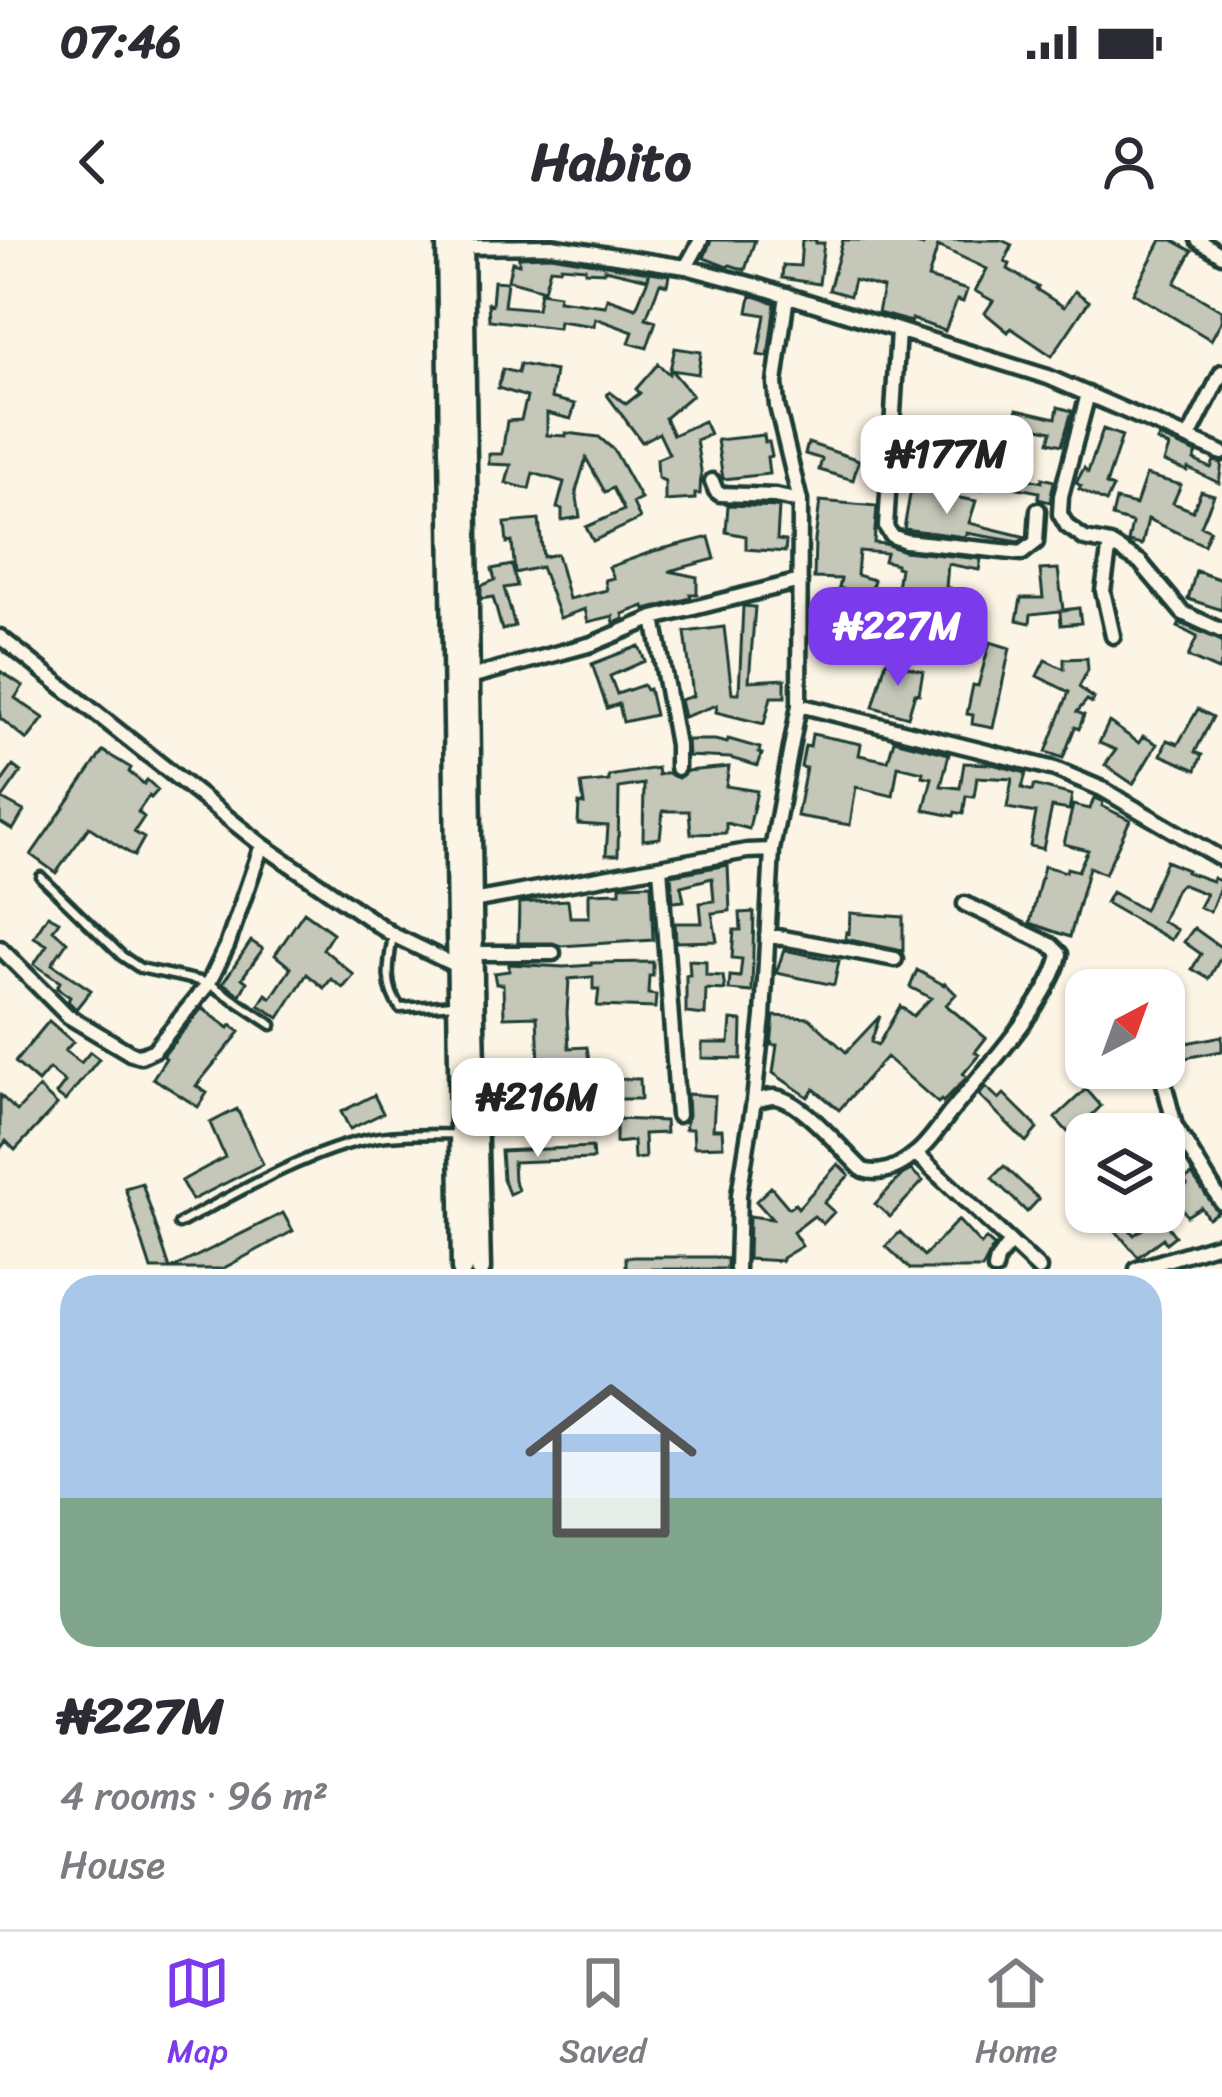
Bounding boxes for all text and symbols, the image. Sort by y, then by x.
text: 07:46 [60,2,181,82]
text: Habito [531,114,691,210]
icon: back [60,129,126,195]
icon: person [1096,129,1162,195]
pin: ₦177M [863,415,1031,517]
text: ₦177M [887,419,1007,488]
pin: ₦227M [814,587,982,689]
text: ₦227M [835,591,961,660]
north arrow [1065,969,1185,1089]
map controls [1065,969,1185,1233]
pin: ₦216M [454,1058,622,1160]
text: ₦216M [478,1062,598,1131]
button: layers [1065,1113,1185,1233]
icon: home [503,1353,719,1569]
text: ₦227M [60,1671,224,1761]
text: 4 rooms · 96 m² [60,1761,328,1830]
text: House [60,1830,165,1899]
tab: Map [164,1950,230,2080]
tab: Saved [559,1950,646,2080]
tab: Home [975,1950,1058,2080]

